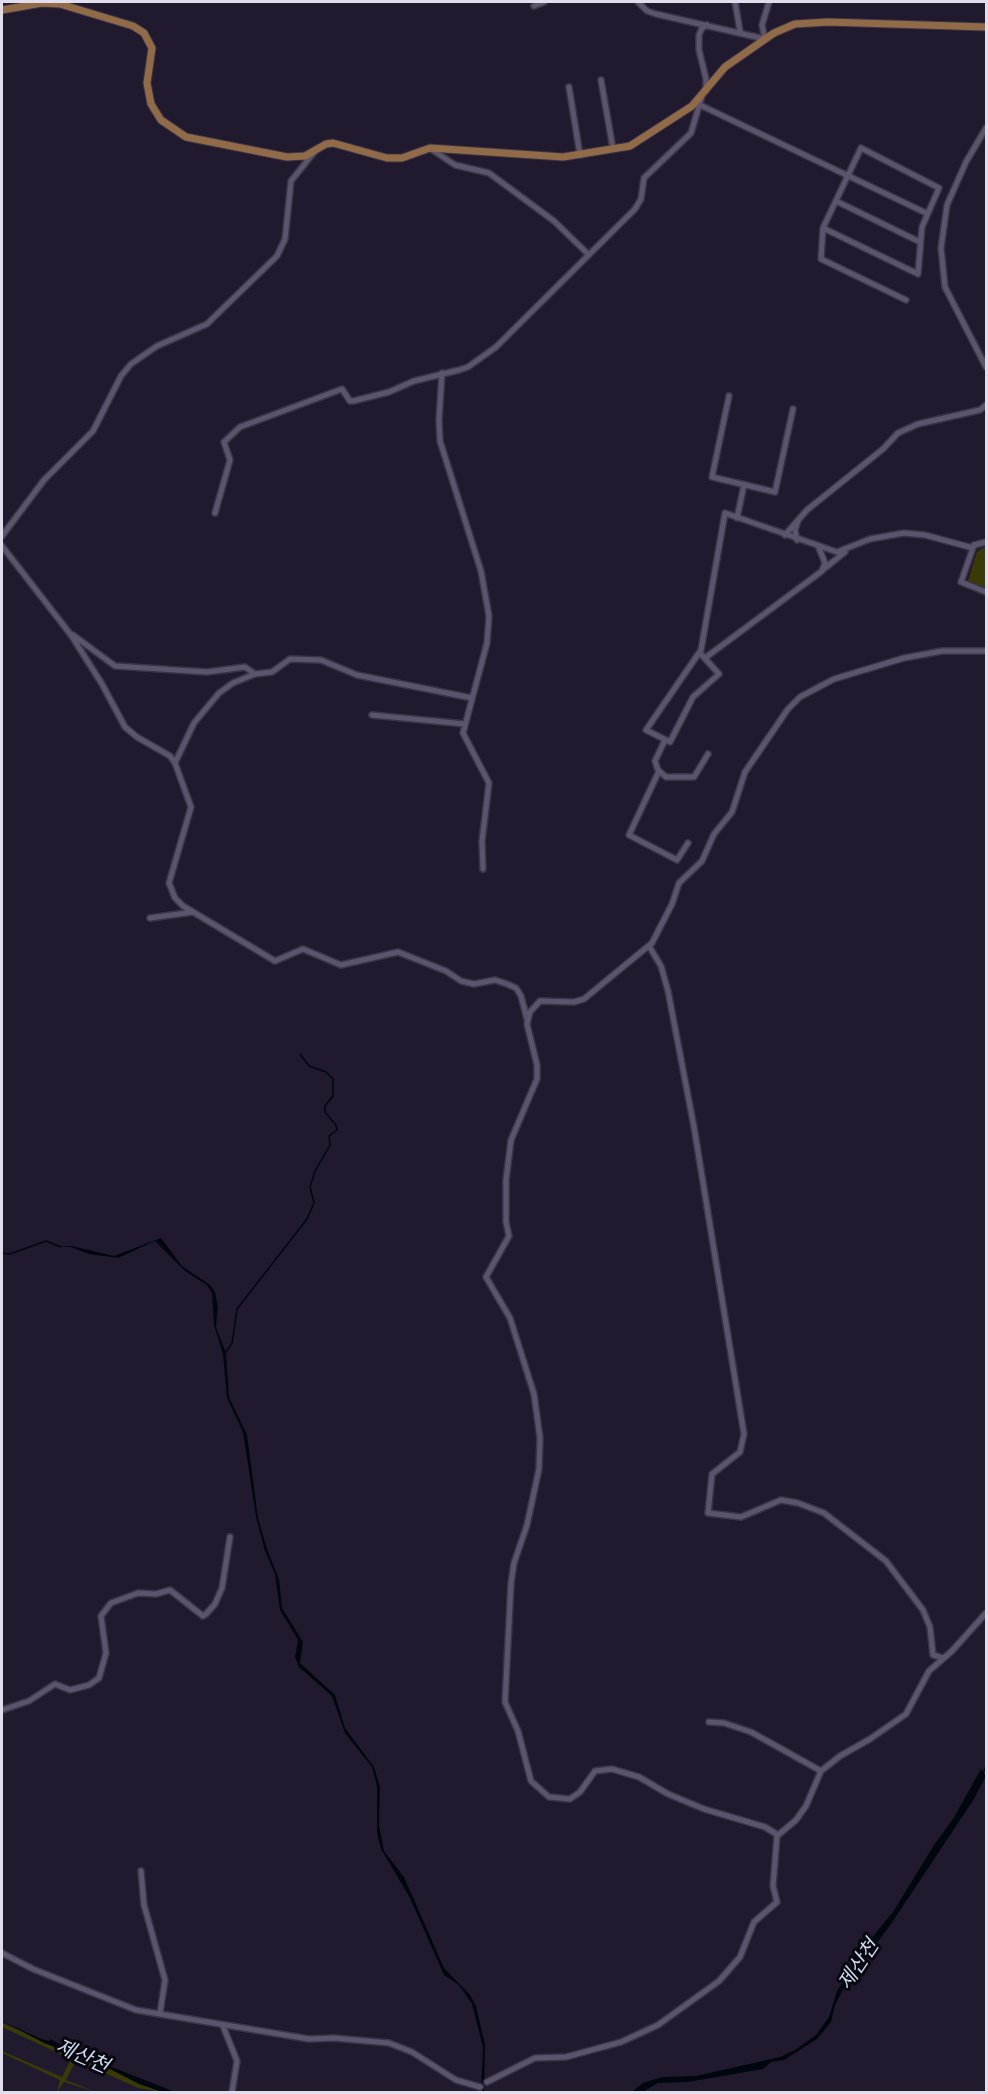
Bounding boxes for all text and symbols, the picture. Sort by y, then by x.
water label: 제산천 [834,1935,884,1995]
water label: 제산천 [52,2035,112,2079]

